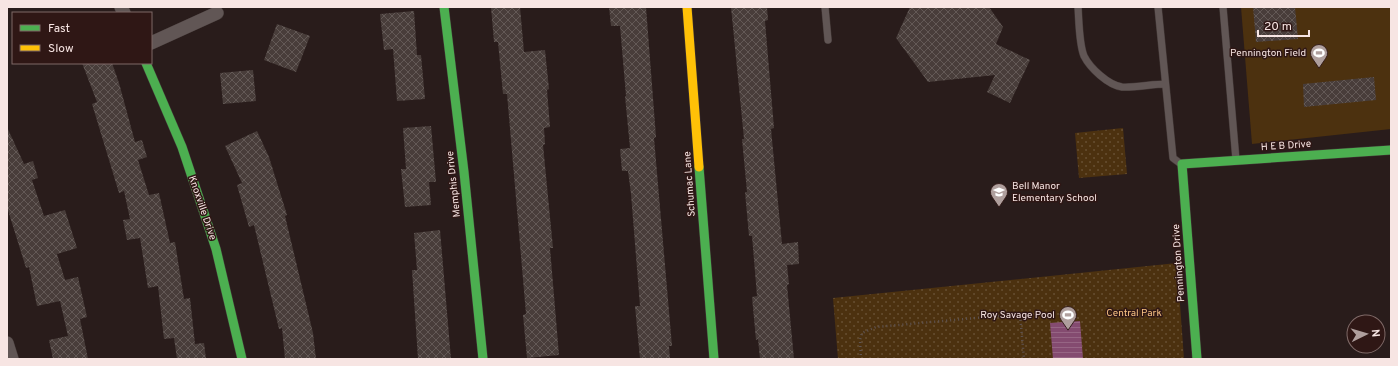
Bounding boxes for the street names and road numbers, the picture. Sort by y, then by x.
street label: H E B Drive [1260,138,1312,154]
street label: Memphis Drive [444,150,464,218]
street label: Schumac Lane [681,151,699,217]
street label: Knoxville Drive [185,174,219,242]
street label: Pennington Drive [1170,224,1188,302]

